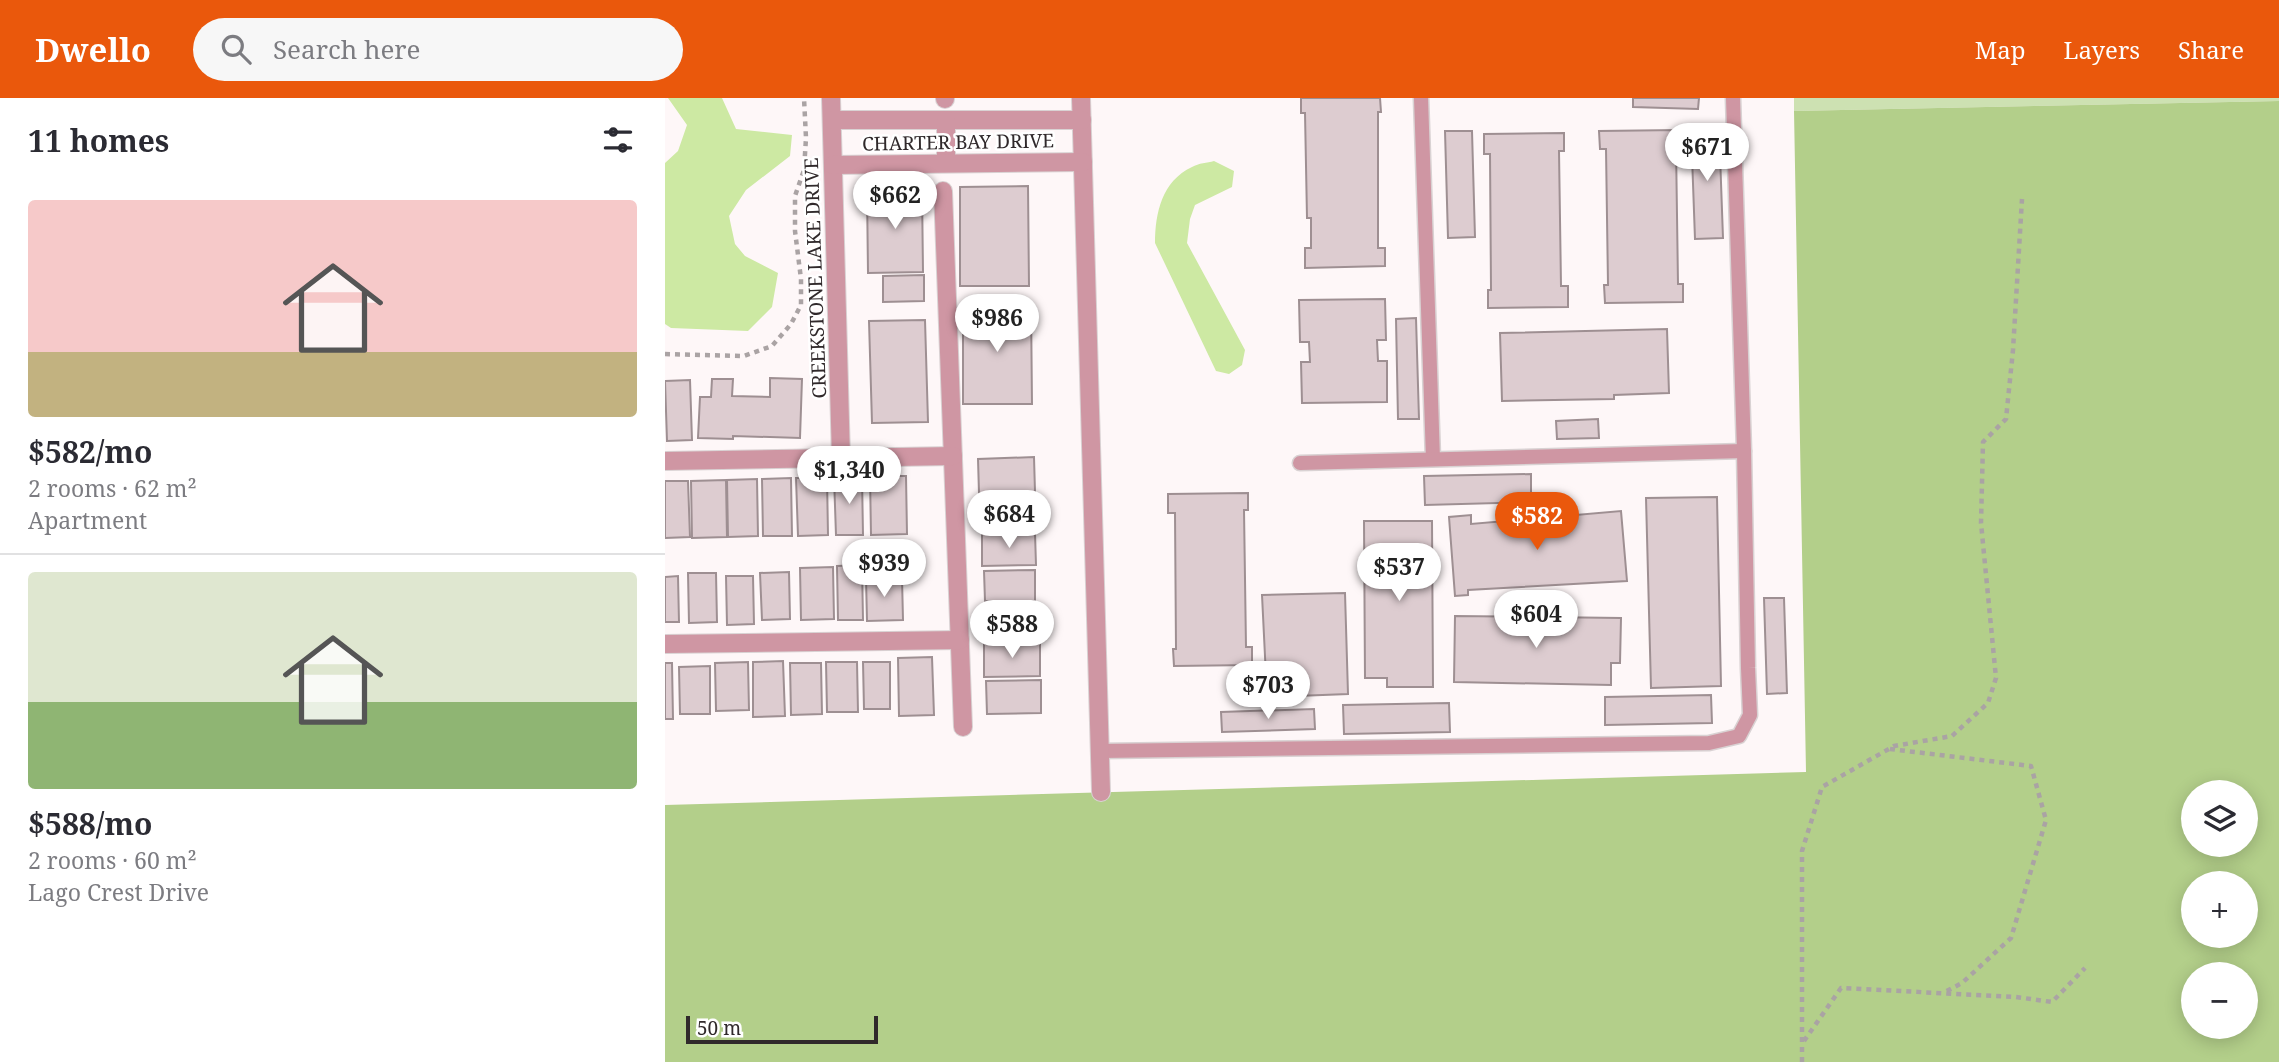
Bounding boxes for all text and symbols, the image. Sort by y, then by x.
search box [193,18,683,81]
text: Dwello [35,27,151,72]
icon: search [217,30,255,68]
text: Search here [273,31,421,67]
text: Map [1975,33,2026,66]
text: Layers [2064,33,2140,66]
text: Share [2178,33,2244,66]
text: 11 homes [28,120,169,161]
icon: filters [599,121,637,159]
pin: $671 [1666,123,1748,183]
street label: CHARTER BAY DRIVE [862,127,1054,157]
text: $671 [1681,130,1733,162]
street label: CREEKSTONE LAKE DRIVE [798,157,832,399]
pin: $662 [854,172,936,231]
text: $662 [869,178,921,210]
icon: home [270,245,396,371]
pin: $986 [956,294,1038,354]
text: $986 [971,301,1023,333]
text: $582/mo [28,431,152,472]
pin: $1,340 [792,446,906,506]
text: $1,340 [813,453,885,485]
text: 2 rooms · 62 m² [28,472,197,504]
pin: $684 [968,490,1050,550]
pin: $582 [1496,492,1578,552]
text: $684 [983,497,1035,529]
text: $582 [1511,499,1563,531]
text: Apartment [28,504,147,536]
pin: $939 [843,540,925,599]
pin: $537 [1358,544,1440,603]
text: $939 [858,546,910,578]
text: $537 [1373,550,1425,582]
pin: $604 [1495,590,1577,650]
text: $604 [1510,597,1562,629]
pin: $588 [971,601,1053,660]
text: $588 [986,607,1038,639]
icon: home [270,617,396,743]
pin: $703 [1227,662,1309,721]
text: $703 [1242,668,1294,700]
map controls [2181,780,2258,1039]
button: layers [2181,780,2258,857]
text: $588/mo [28,803,152,844]
text: 2 rooms · 60 m² [28,844,197,876]
button: + [2181,871,2258,948]
text: Lago Crest Drive [28,876,209,908]
button: − [2181,962,2258,1039]
scale bar [686,1013,879,1045]
text: 50 m [697,1015,741,1041]

